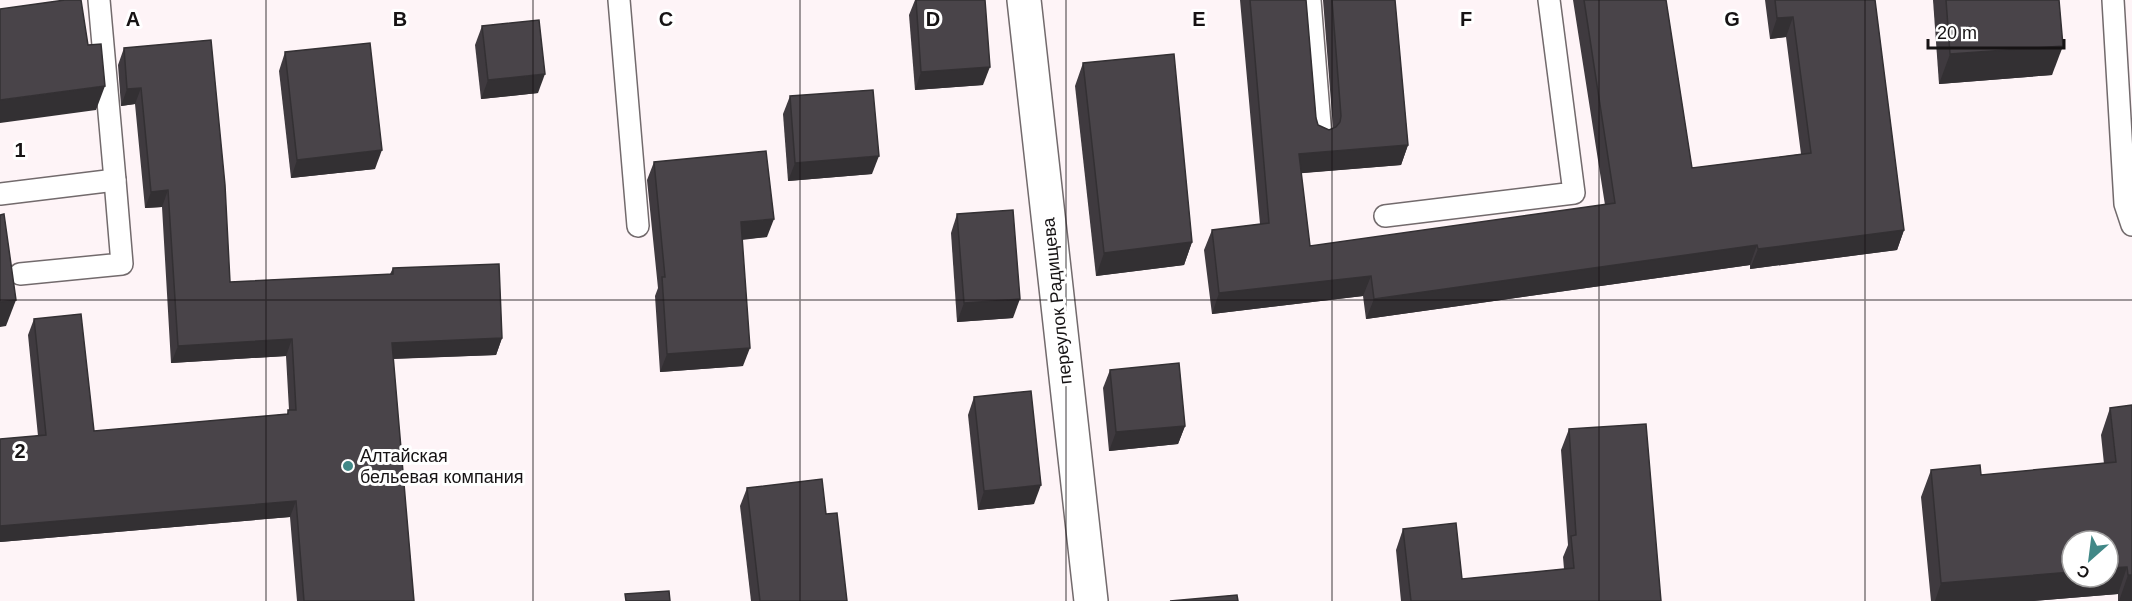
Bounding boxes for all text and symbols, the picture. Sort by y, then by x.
text: A [126,8,140,30]
text: B [393,8,407,30]
text: C [659,8,673,30]
text: D [926,8,940,30]
text: E [1192,8,1206,30]
text: F [1460,8,1472,30]
text: G [1724,8,1740,30]
scale bar [1928,12,2064,50]
text: 20 m [1937,23,1977,43]
text: 1 [14,139,26,161]
street label: переулок Радищева [1038,216,1076,385]
text: 2 [14,440,26,462]
place label: Алтайская бельевая компания [360,446,524,487]
marker: Алтайская бельевая компания [341,459,355,473]
north arrow [2060,529,2120,589]
text: С [2074,561,2092,582]

